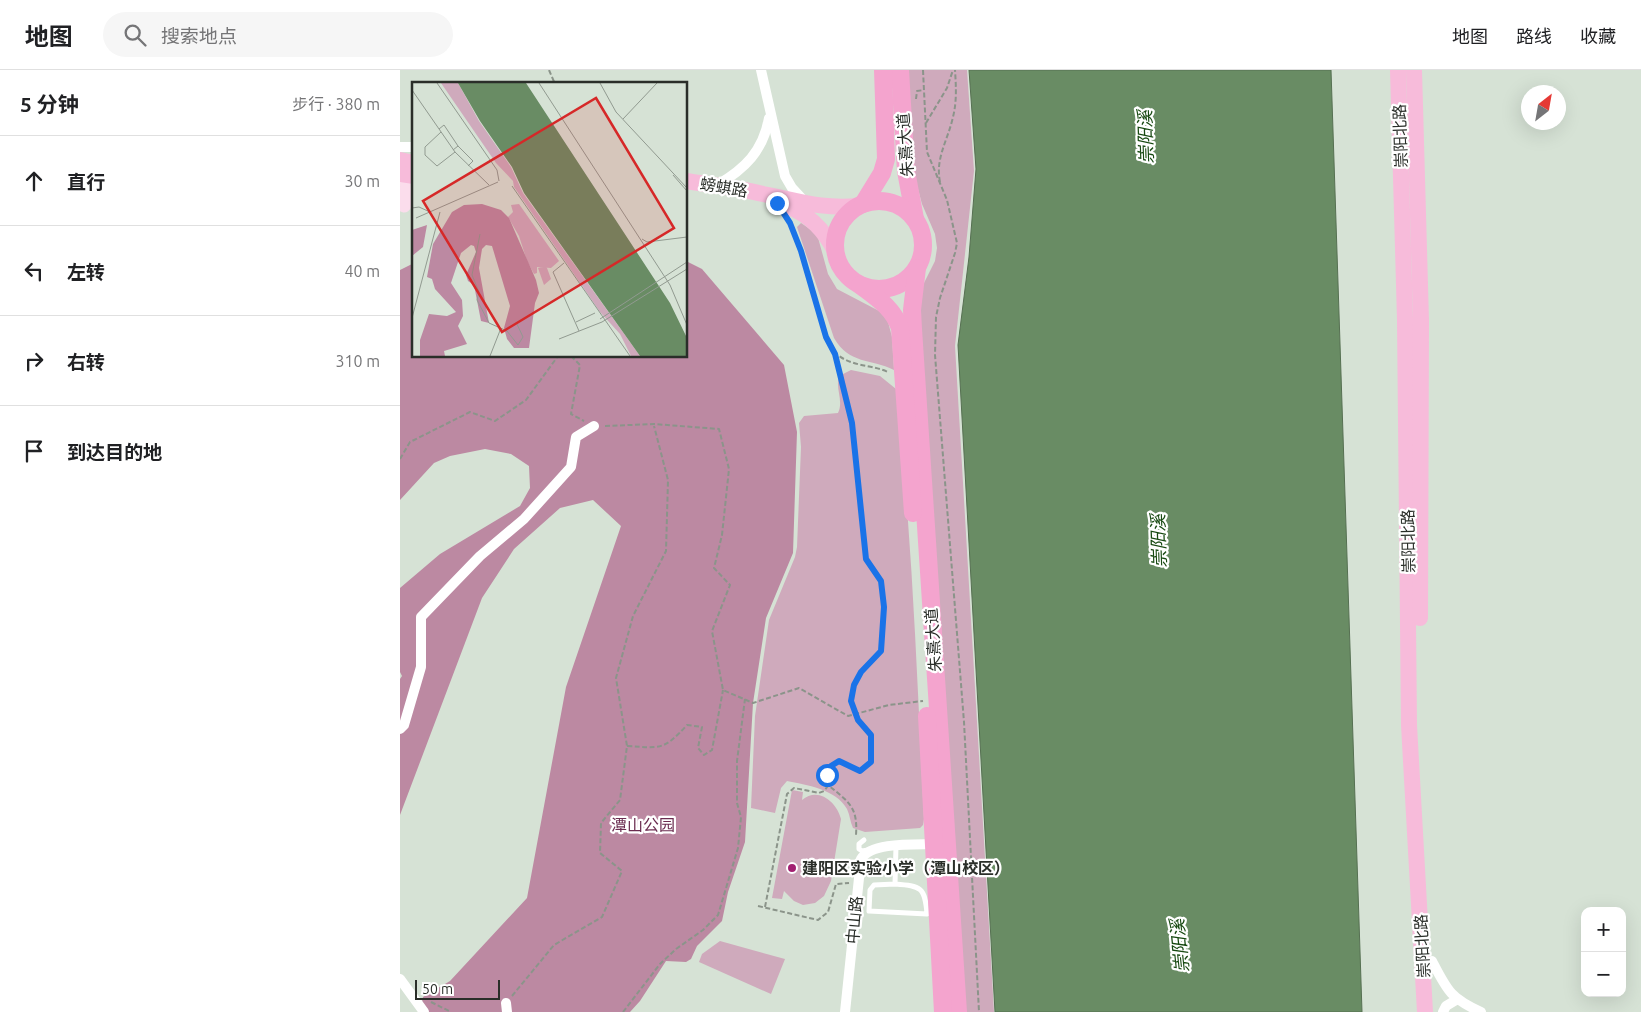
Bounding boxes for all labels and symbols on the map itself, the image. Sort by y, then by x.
inset map [412,82,688,358]
north arrow [1521,85,1566,130]
street label: 崇阳北路 [1390,104,1410,168]
water label: 崇阳溪 [1134,108,1156,164]
street label: 朱熹大道 [894,112,916,178]
street label: 螃蜞路 [699,174,749,200]
route end [766,192,789,215]
street label: 崇阳北路 [1398,509,1418,573]
water label: 崇阳溪 [1147,512,1169,568]
street label: 朱熹大道 [922,607,944,673]
route start [816,764,839,787]
park label: 潭山公园 [611,816,675,834]
place label: 建阳区实验小学（潭山校区） [802,859,1010,877]
marker: 建阳区实验小学（潭山校区） [786,862,798,874]
street label: 中山路 [843,895,865,945]
street label: 崇阳北路 [1411,914,1433,978]
water label: 崇阳溪 [1166,916,1192,974]
scale bar [415,977,500,1000]

